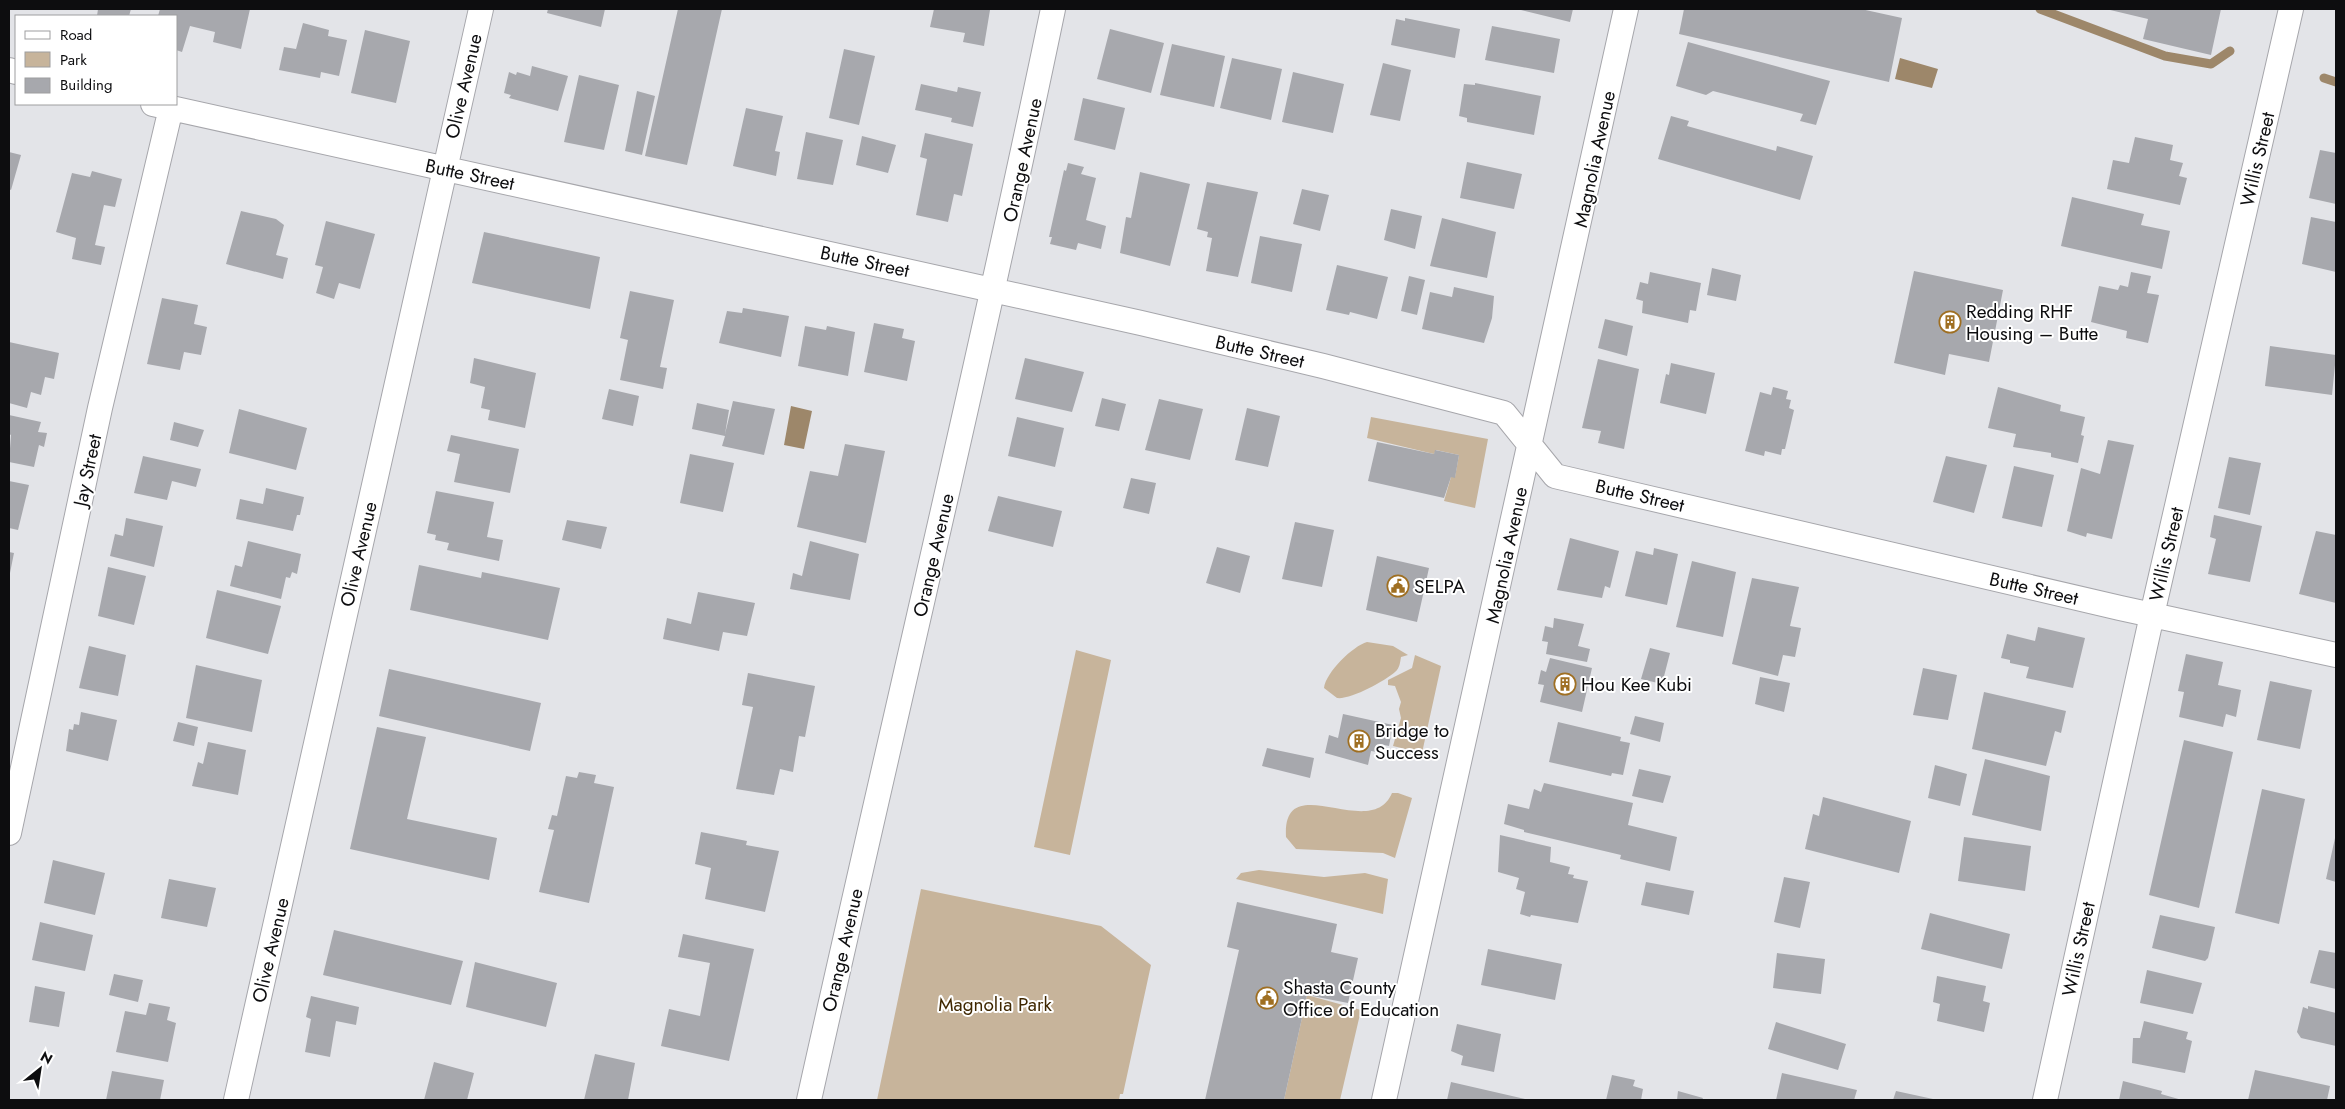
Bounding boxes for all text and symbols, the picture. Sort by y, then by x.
legend [15,15,178,105]
text: Road [60,24,92,46]
street label: Olive Avenue [438,31,489,141]
text: Park [60,49,87,71]
text: Building [60,74,112,96]
street label: Magnolia Avenue [1567,88,1622,230]
street label: Orange Avenue [996,95,1049,225]
street label: Willis Street [2234,109,2282,209]
street label: Butte Street [423,152,517,197]
street label: Butte Street [818,239,912,284]
place label: Redding RHF Housing – Butte [1966,298,2098,347]
building icon: Redding RHF Housing – Butte [1938,310,1962,334]
street label: Butte Street [1213,328,1307,375]
street label: Jay Street [66,431,108,512]
street label: Butte Street [1593,472,1687,519]
street label: Magnolia Avenue [1479,484,1534,626]
street label: Orange Avenue [906,490,961,620]
street label: Olive Avenue [333,499,384,609]
street label: Willis Street [2143,504,2191,604]
street label: Butte Street [1987,565,2081,612]
place label: SELPA [1414,573,1465,600]
public building icon: SELPA [1386,574,1410,598]
place label: Hou Kee Kubi [1581,671,1692,698]
building icon: Hou Kee Kubi [1553,672,1577,696]
place label: Bridge to Success [1375,717,1449,766]
building icon: Bridge to Success [1347,729,1371,753]
street label: Orange Avenue [815,885,870,1015]
street label: Olive Avenue [245,895,296,1005]
street label: Willis Street [2055,899,2102,999]
place label: Shasta County Office of Education [1283,974,1439,1023]
public building icon: Shasta County Office of Education [1255,986,1279,1010]
park label: Magnolia Park [938,991,1052,1018]
north arrow [15,1044,65,1094]
text: N [37,1046,56,1069]

